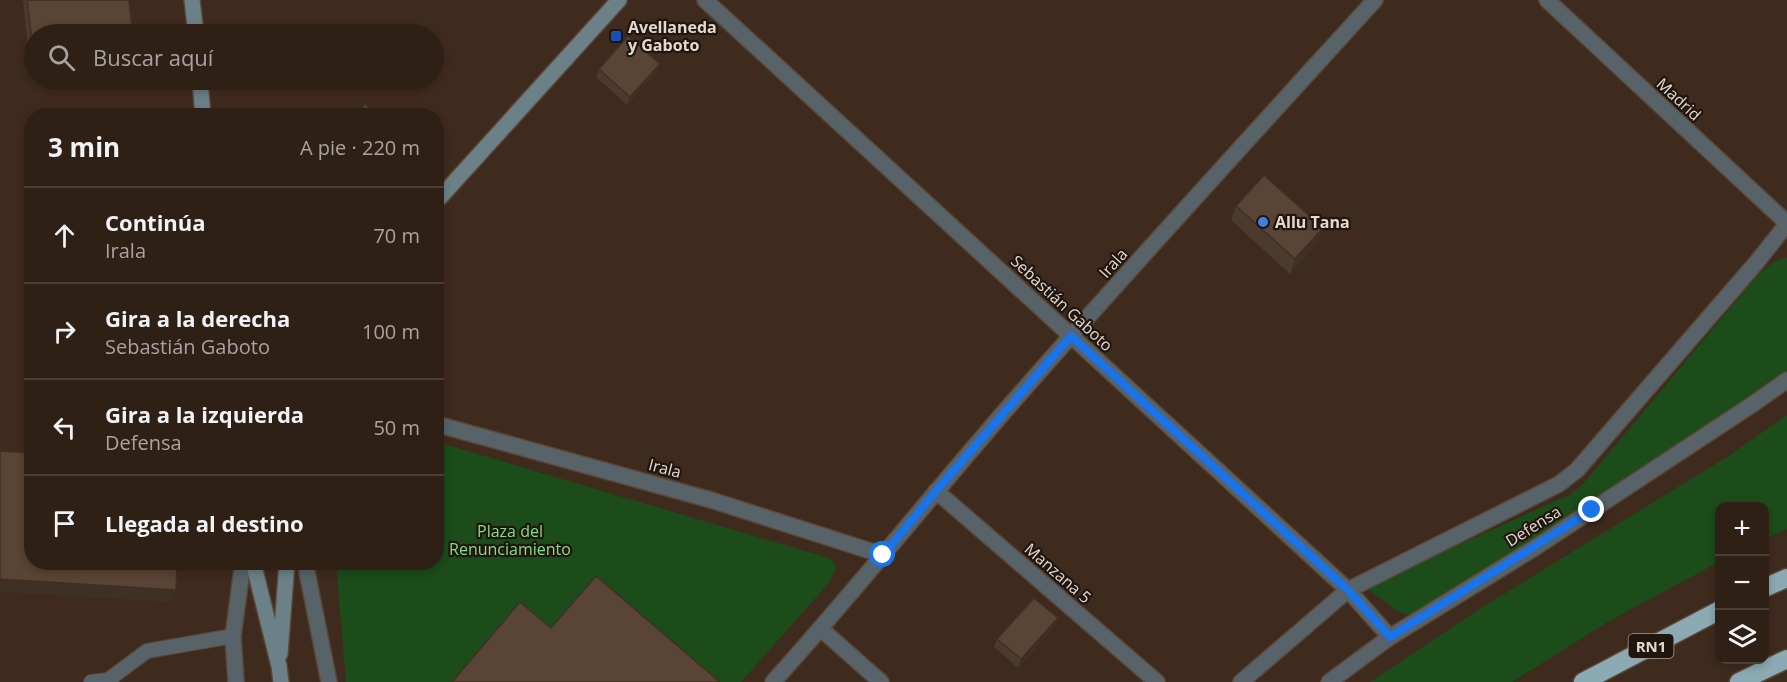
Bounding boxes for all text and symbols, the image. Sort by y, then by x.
place label: Avellaneda y Gaboto [628,16,717,56]
search box [24,24,444,90]
marker: Avellaneda y Gaboto [609,29,623,43]
icon: search [45,41,78,74]
text: Buscar aquí [93,42,213,72]
street label: Madrid [1652,73,1706,125]
text: 3 min [48,129,120,165]
text: A pie · 220 m [300,134,420,161]
text: Continúa [105,207,206,237]
place label: Allu Tana [1275,211,1350,233]
marker: Allu Tana [1256,215,1270,229]
icon: ahead [48,219,81,252]
text: 70 m [373,222,420,249]
text: Irala [105,237,146,264]
street label: Irala [1094,243,1132,283]
street label: Sebastián Gaboto [1006,250,1118,356]
text: Gira a la derecha [105,303,290,333]
icon: right [48,315,81,348]
text: 100 m [362,318,420,345]
text: Sebastián Gaboto [105,333,270,360]
text: Gira a la izquierda [105,399,304,429]
icon: left [48,411,81,444]
text: 50 m [373,414,420,441]
text: Defensa [105,429,182,456]
street label: Irala [646,453,684,483]
route end [1578,496,1604,522]
street label: Defensa [1501,500,1565,552]
map controls [1715,502,1769,664]
button: + [1715,502,1769,556]
icon: arrive [48,507,81,540]
text: Llegada al destino [105,508,304,538]
park label: Plaza del Renunciamiento [449,520,571,560]
street label: Manzana 5 [1020,538,1096,608]
route start [869,541,895,567]
button: − [1715,556,1769,610]
button: layers [1715,610,1769,664]
road number: RN1 [1628,634,1674,658]

